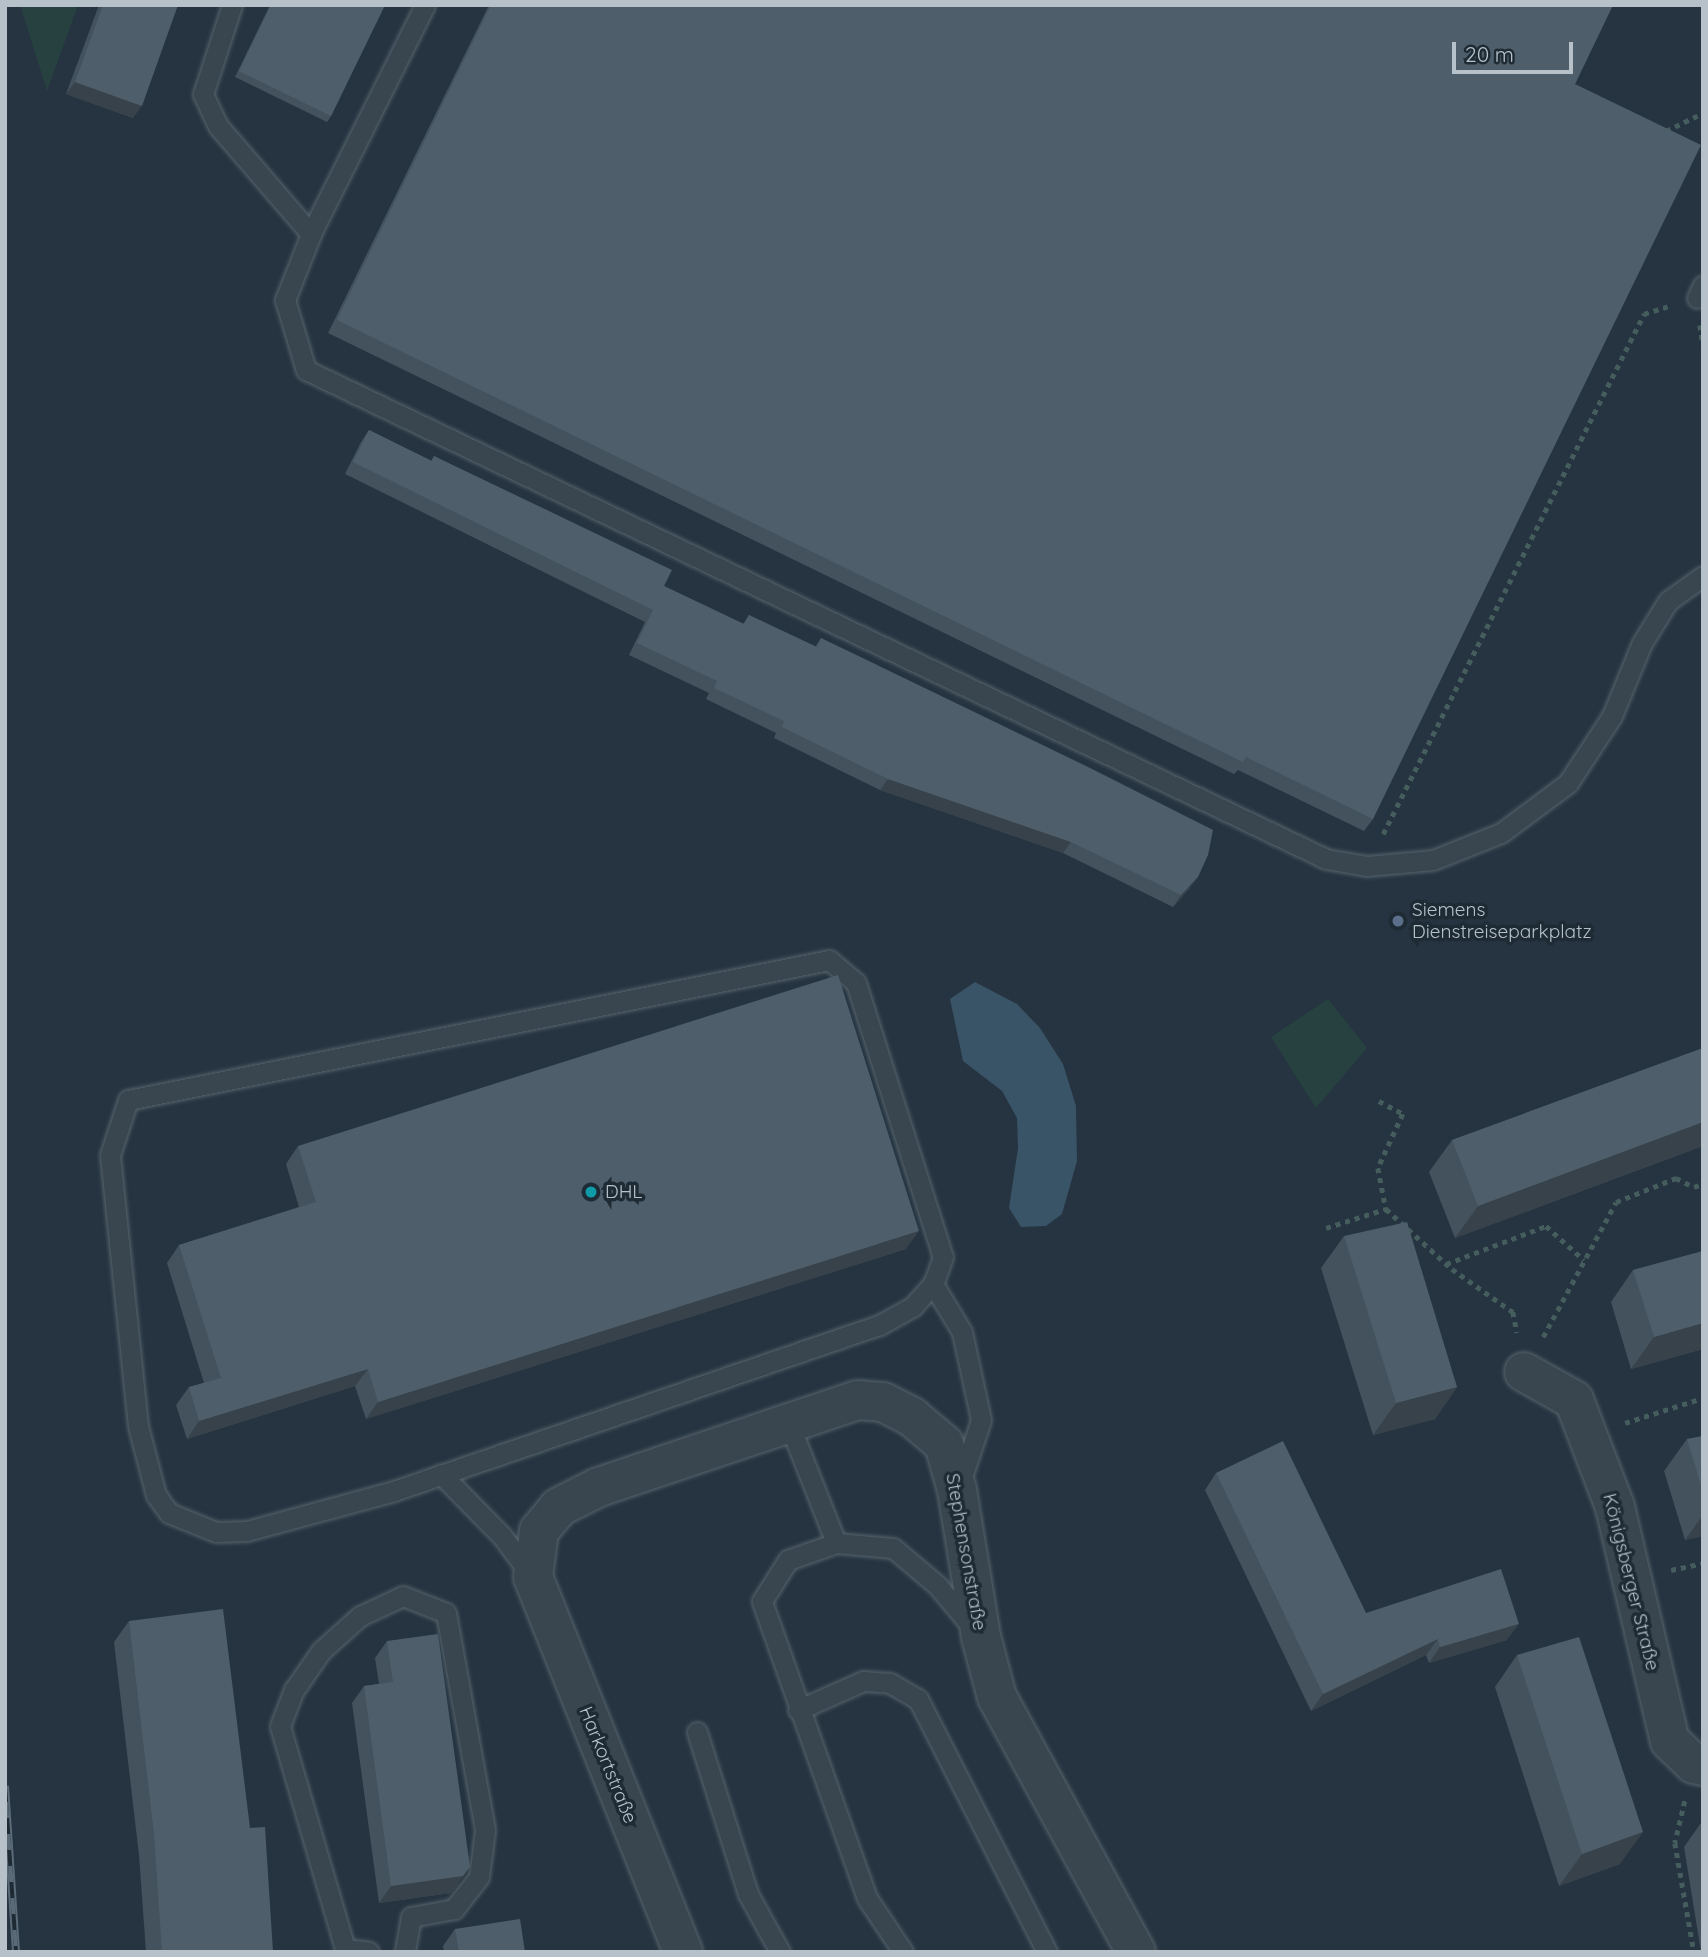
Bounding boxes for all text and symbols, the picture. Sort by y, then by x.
scale bar [1456,28,1577,72]
text: 20 m [1465,41,1514,67]
place label: Siemens Dienstreiseparkplatz [1412,899,1592,943]
marker: Siemens Dienstreiseparkplatz [1390,913,1406,929]
place label: DHL [605,1181,642,1203]
marker: DHL [583,1184,599,1200]
street label: Stephensonstraße [941,1472,991,1632]
street label: Königsberger Straße [1598,1491,1664,1673]
street label: Harkortstraße [574,1703,642,1827]

